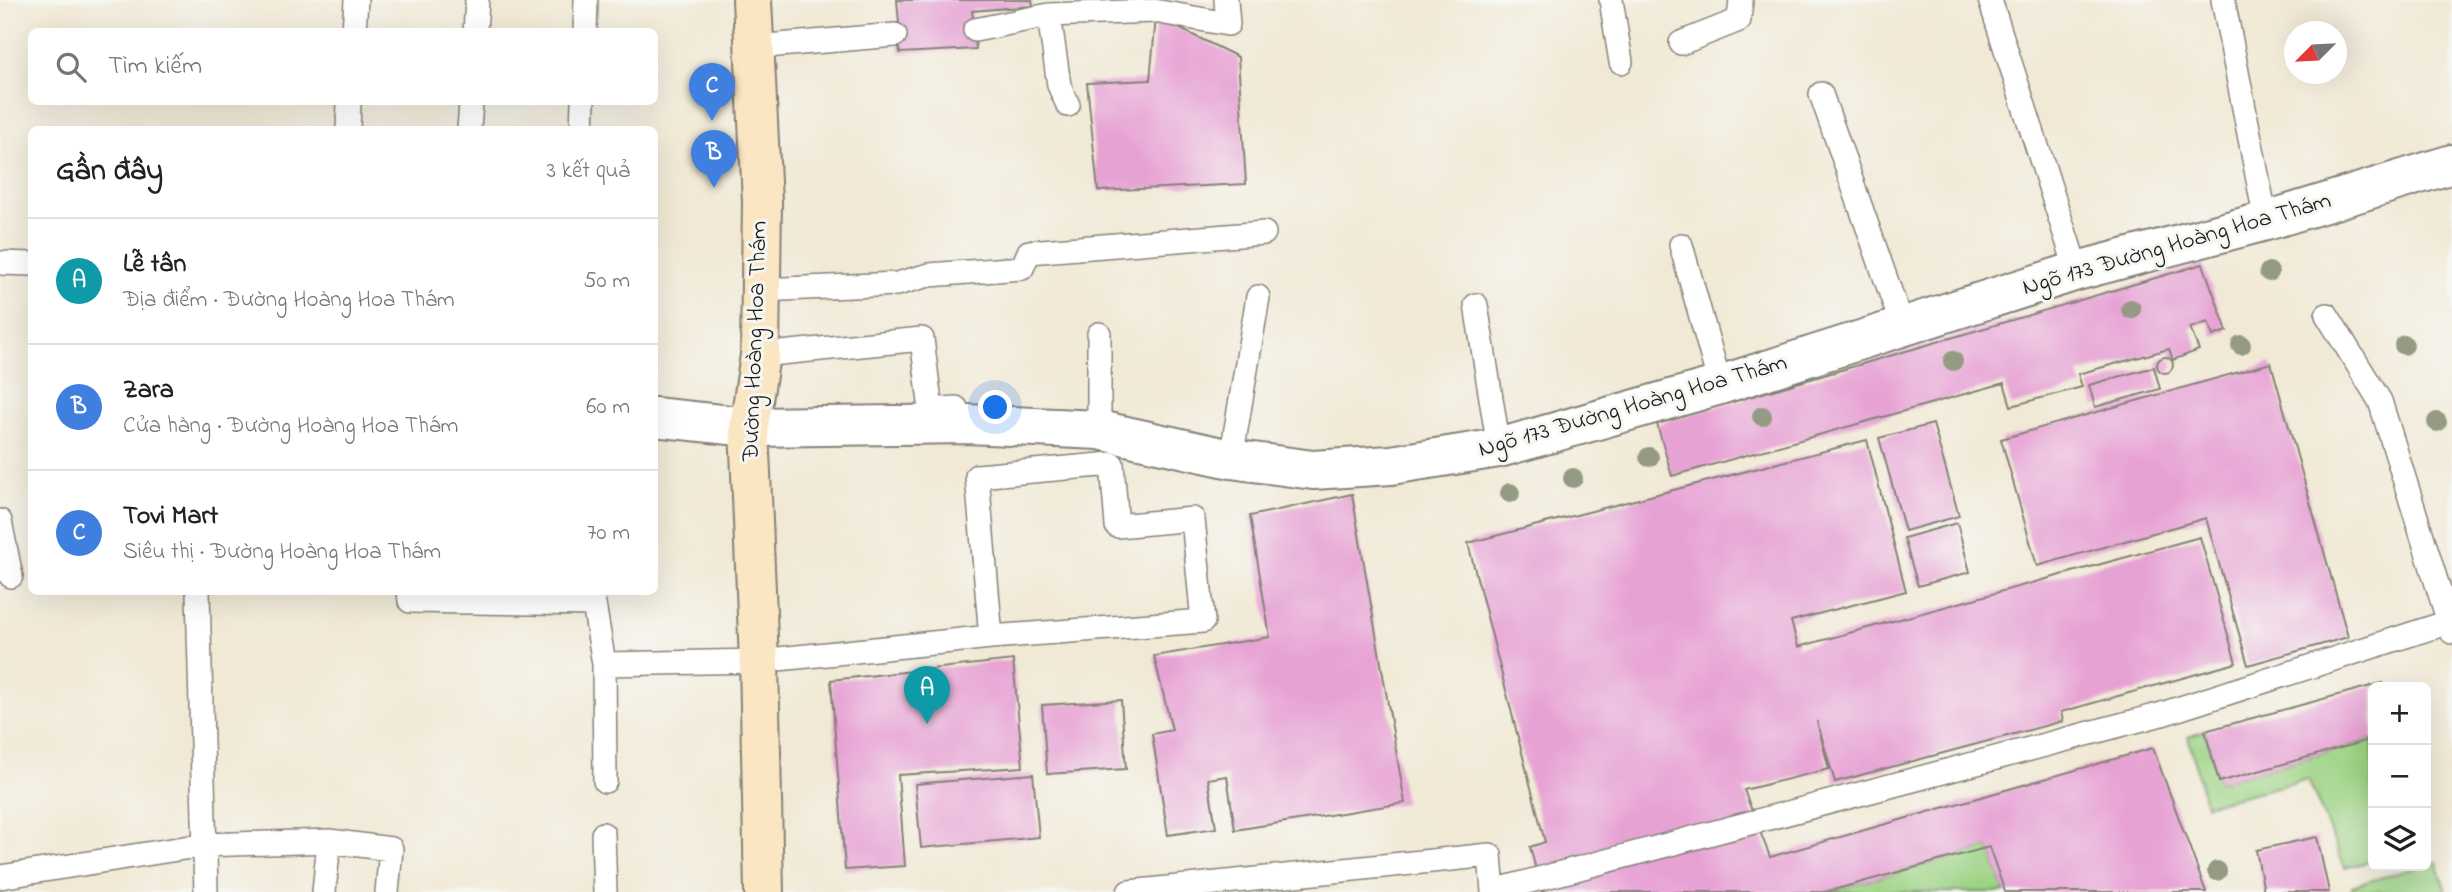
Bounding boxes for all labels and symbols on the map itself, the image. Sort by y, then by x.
north arrow [2284,21,2347,84]
pin: C [689,63,735,121]
pin: B [691,130,737,188]
street label: Ngõ 173 Đường Hoàng Hoa Thám [2018,184,2336,306]
street label: Đường Hoàng Hoa Thám [734,220,778,463]
street label: Ngõ 173 Đường Hoàng Hoa Thám [1474,346,1792,468]
your location [978,390,1012,424]
pin: A [904,666,950,724]

